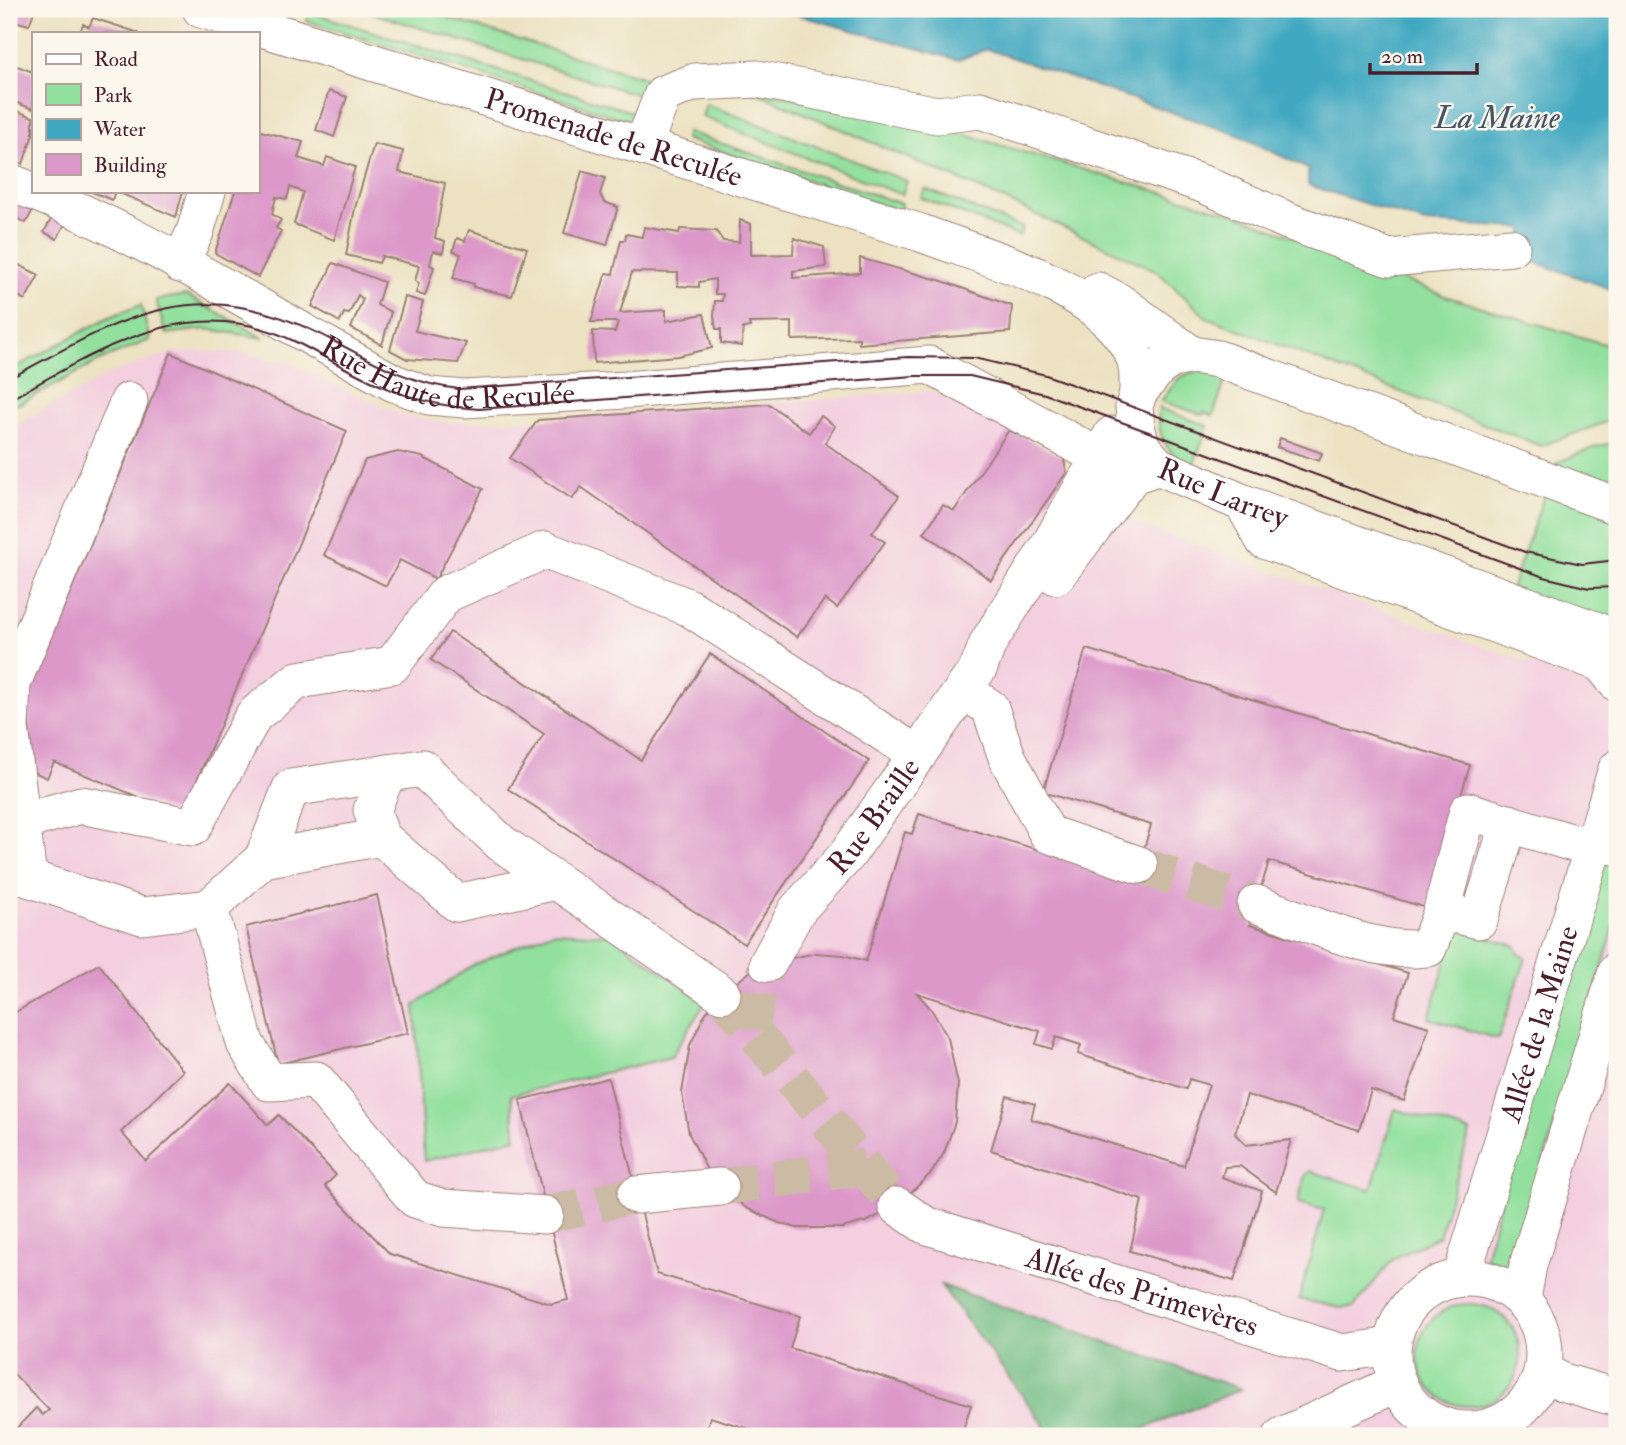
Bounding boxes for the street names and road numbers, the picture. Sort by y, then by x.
street label: Promenade de Reculée [480,80,747,195]
street label: Rue Haute de Reculée [314,328,576,418]
street label: Rue Larrey [1152,450,1294,537]
street label: Rue Braille [820,751,928,882]
street label: Allée de la Maine [1491,921,1586,1127]
street label: Allée des Primevères [1021,1238,1263,1345]

